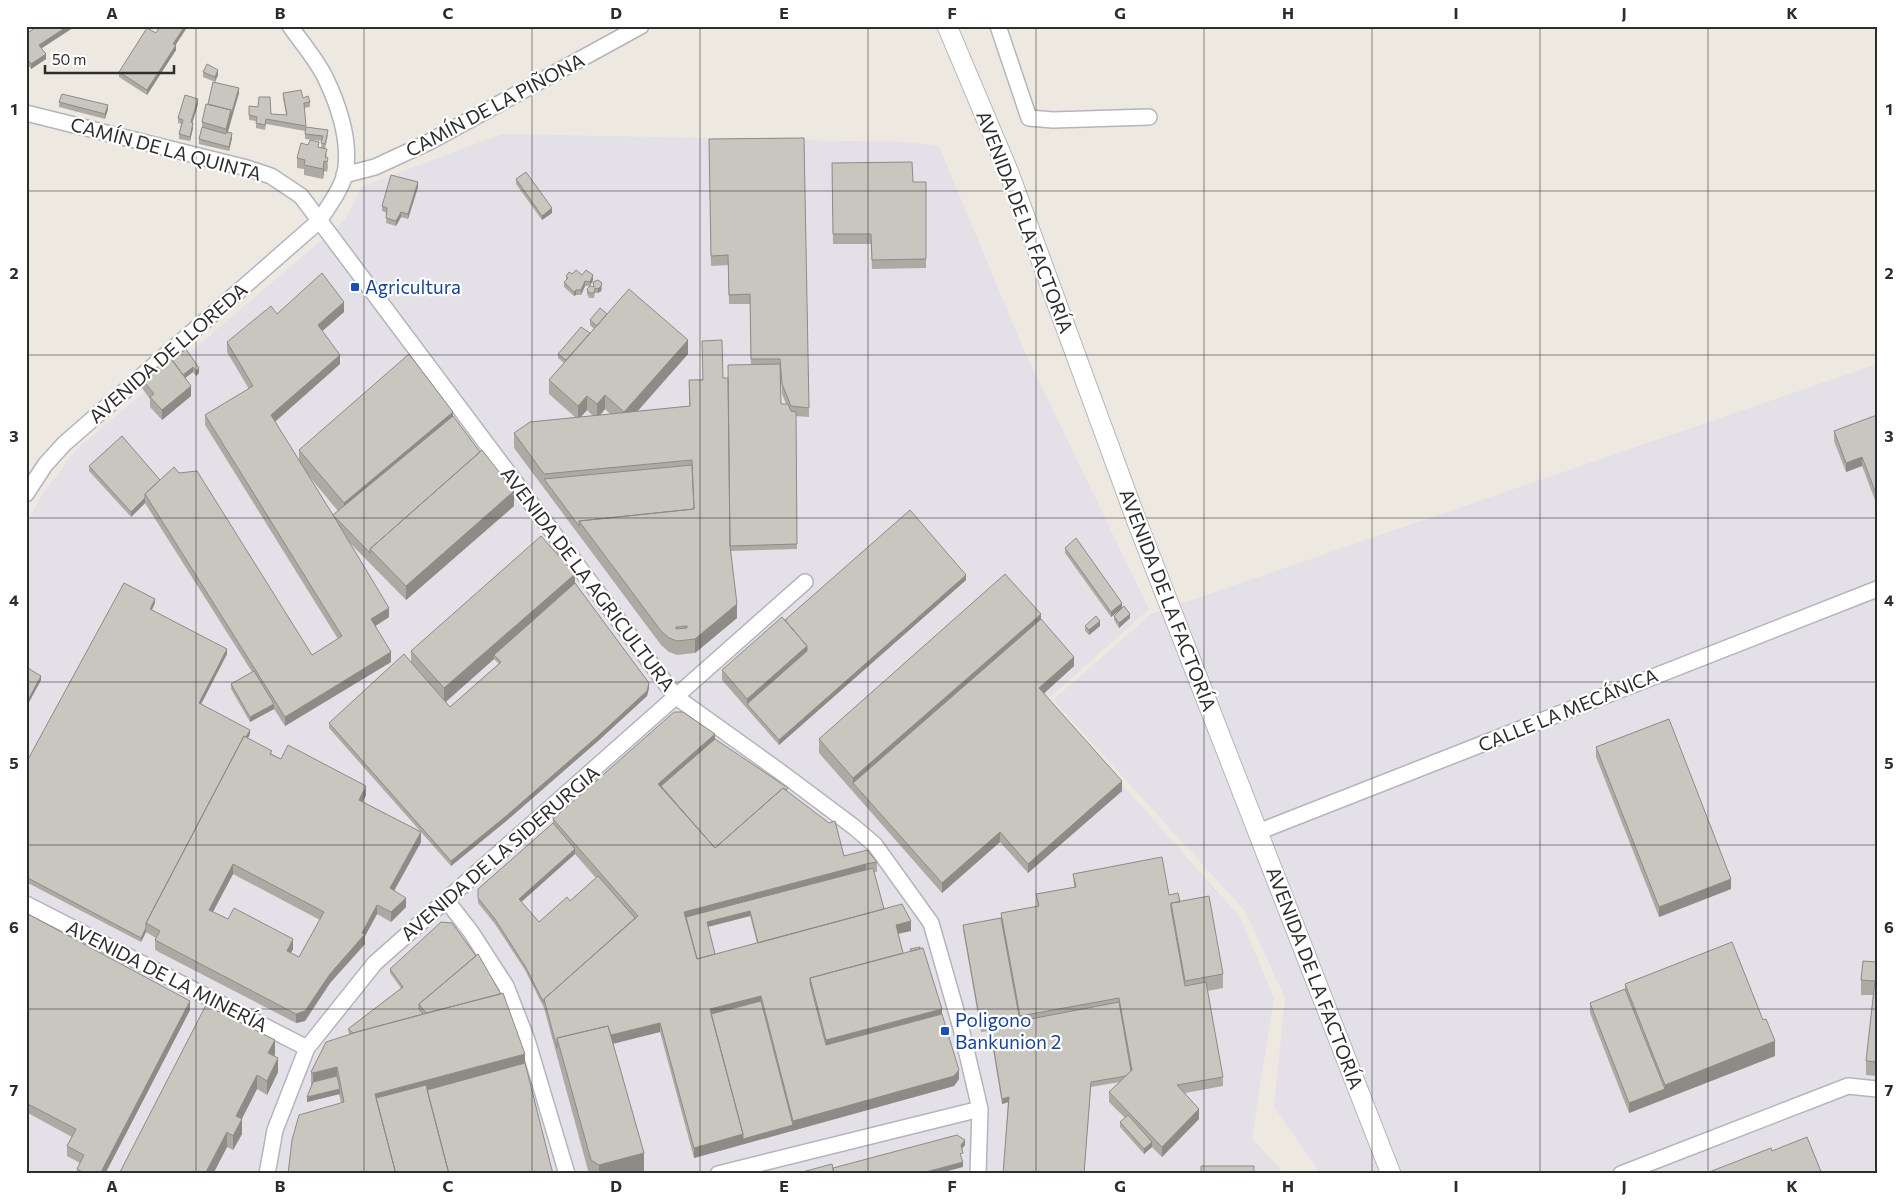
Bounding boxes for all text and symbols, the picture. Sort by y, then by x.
text: A [106,3,118,22]
text: B [275,3,286,22]
text: C [443,3,454,22]
text: D [610,3,622,22]
text: E [779,3,789,22]
text: F [947,3,957,22]
text: G [1114,3,1126,22]
text: H [1282,3,1294,22]
text: I [1453,3,1459,22]
text: J [1621,3,1627,22]
text: K [1786,3,1798,22]
scale bar [45,42,174,74]
street label: CAMÍN DE LA PIÑONA [402,48,588,161]
text: 50 m [52,50,86,68]
text: 1 [10,99,18,118]
text: 1 [1885,99,1893,118]
street label: AVENIDA DE LA FACTORÍA [972,107,1079,336]
street label: CAMÍN DE LA QUINTA [68,112,264,185]
text: 2 [9,263,19,282]
text: 2 [1884,263,1894,282]
place label: Agricultura [365,275,461,298]
street label: AVENIDA DE LLOREDA [84,278,252,428]
marker: Agricultura [349,281,361,293]
text: 3 [9,426,19,445]
text: 3 [1884,426,1894,445]
street label: AVENIDA DE LA AGRICULTURA [497,462,680,695]
street label: AVENIDA DE LA FACTORÍA [1115,485,1222,714]
text: 4 [9,590,19,609]
text: 4 [1884,590,1894,609]
street label: CALLE LA MECÁNICA [1475,663,1661,756]
text: 5 [9,753,19,772]
text: 5 [1884,753,1894,772]
street label: AVENIDA DE LA SIDERURGIA [396,760,603,945]
street label: AVENIDA DE LA FACTORÍA [1262,863,1369,1092]
street label: AVENIDA DE LA MINERÍA [63,915,272,1036]
text: 6 [9,917,19,936]
text: 6 [1884,917,1894,936]
place label: Poligono Bankunion 2 [955,1008,1061,1053]
marker: Poligono Bankunion 2 [939,1025,951,1037]
text: 7 [10,1080,19,1099]
text: 7 [1885,1080,1894,1099]
text: A [106,1176,118,1195]
text: B [275,1176,286,1195]
text: C [443,1176,454,1195]
text: D [610,1176,622,1195]
text: E [779,1176,789,1195]
text: F [947,1176,957,1195]
text: G [1114,1176,1126,1195]
text: H [1282,1176,1294,1195]
text: I [1453,1176,1459,1195]
text: J [1621,1176,1627,1195]
text: K [1786,1176,1798,1195]

